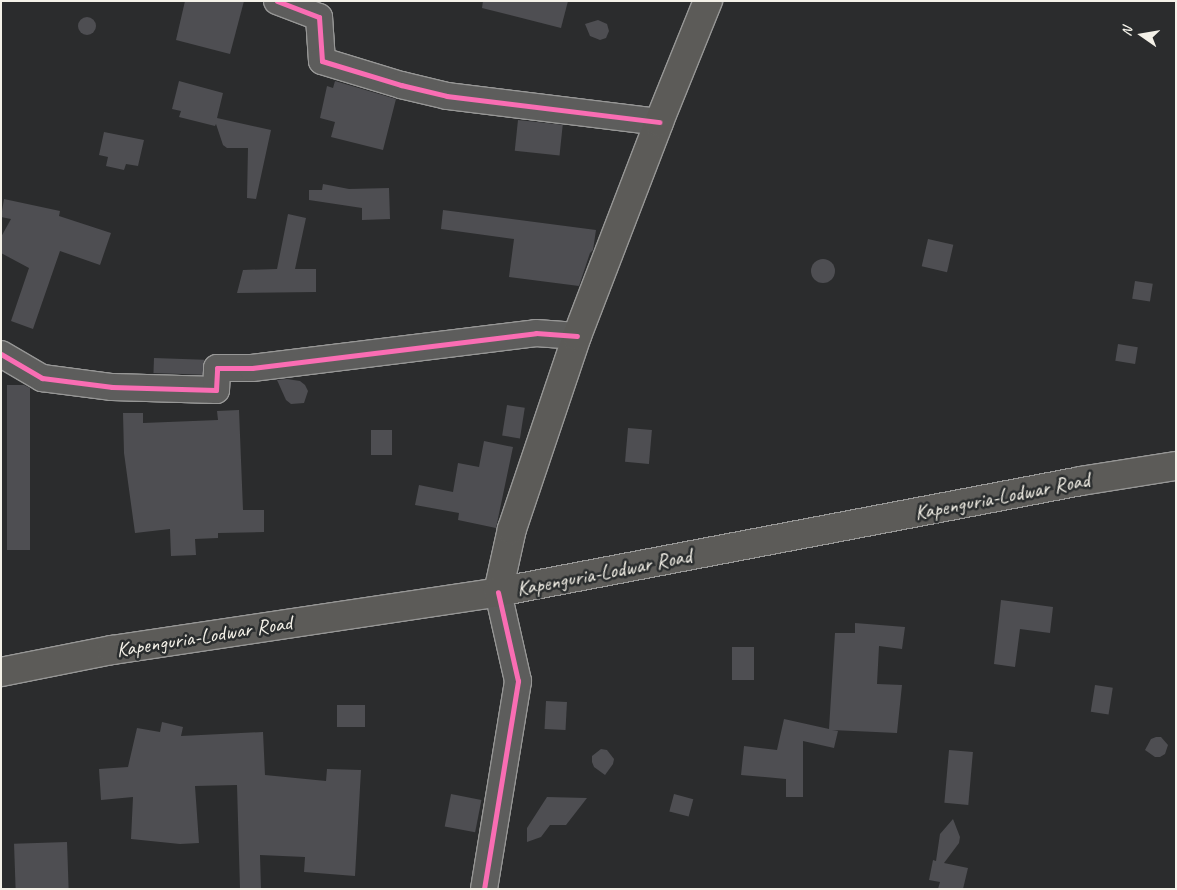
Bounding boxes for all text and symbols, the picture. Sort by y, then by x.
north arrow [1117,10,1167,60]
text: N [1118,25,1136,38]
street label: Kapenguria-Lodwar Road [913,467,1091,525]
street label: Kapenguria-Lodwar Road [515,543,693,601]
street label: Kapenguria-Lodwar Road [115,610,293,662]

